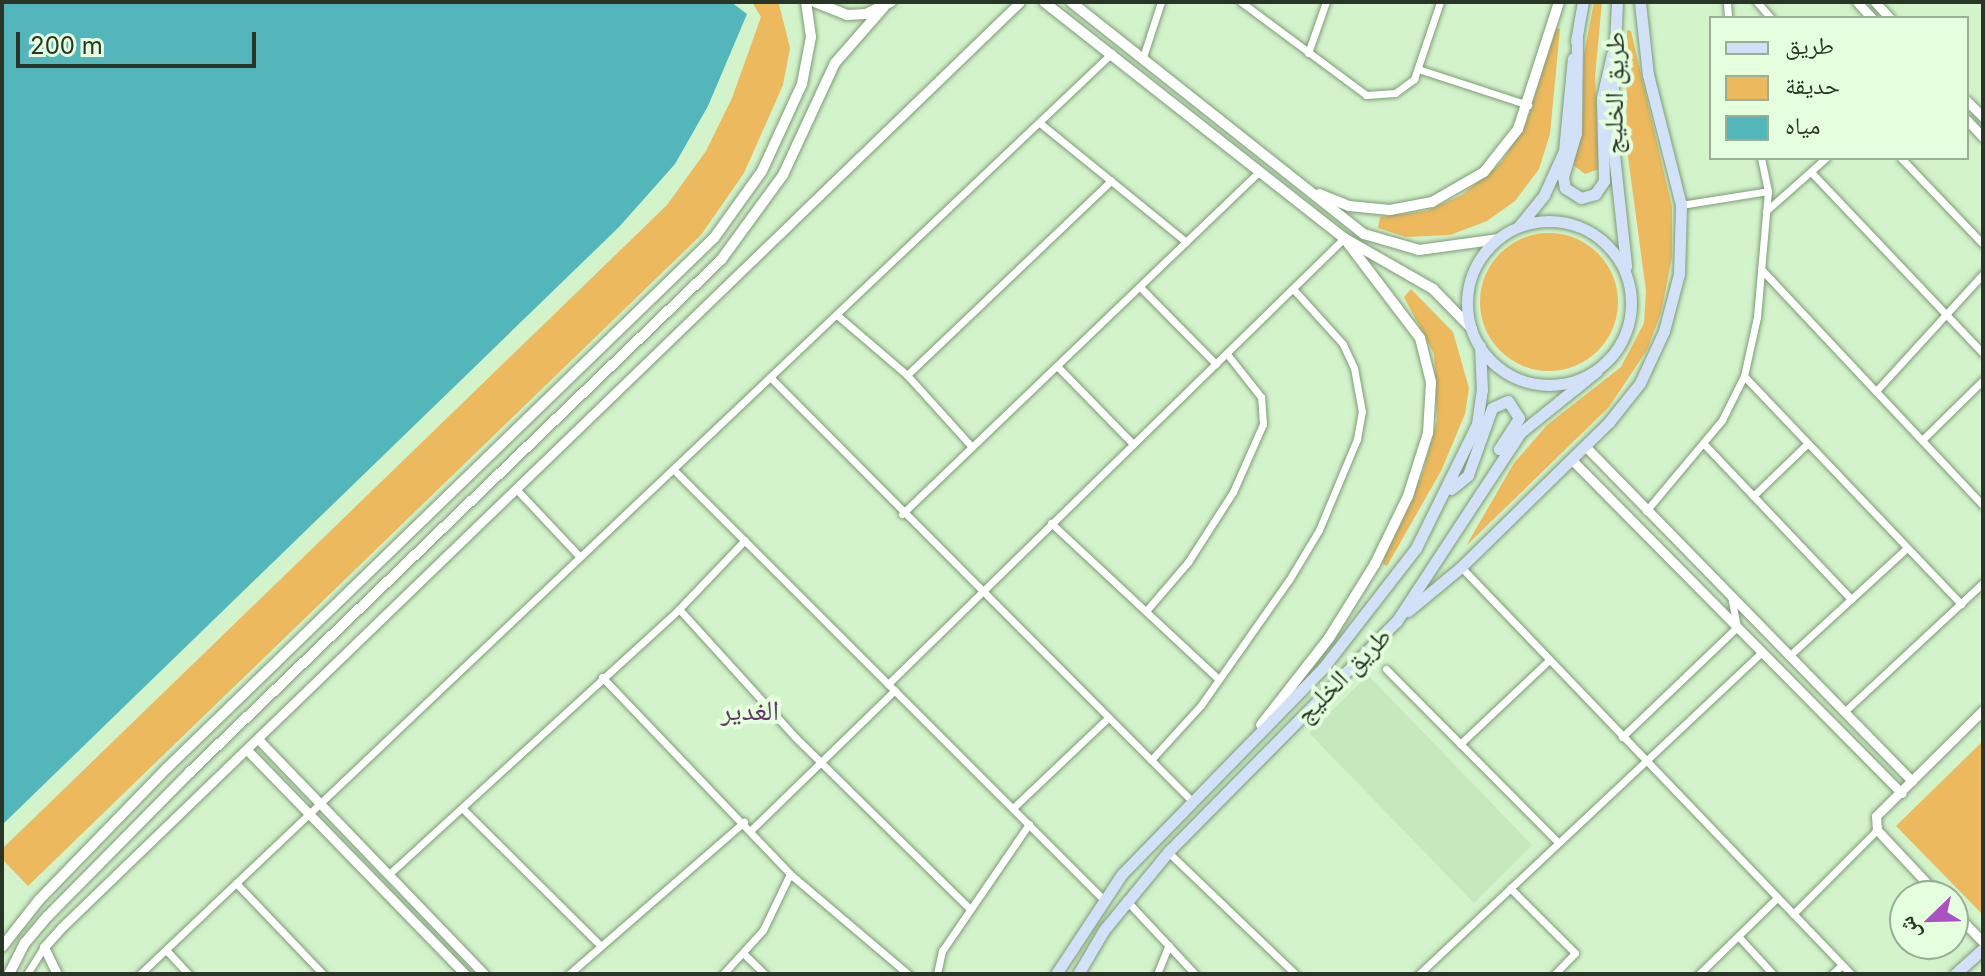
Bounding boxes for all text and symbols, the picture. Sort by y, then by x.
scale bar [20,16,260,66]
legend [1709,16,1969,160]
text: 200 m [30,31,103,60]
street label: طريق الخليج [1597,31,1631,155]
text: طريق [1785,31,1834,60]
text: حديقة [1785,71,1840,100]
text: مياه [1785,111,1820,140]
street label: طريق الخليج [1289,621,1397,729]
district label: الغدير [721,693,779,727]
north arrow [1889,880,1969,960]
text: ش [1892,913,1925,944]

